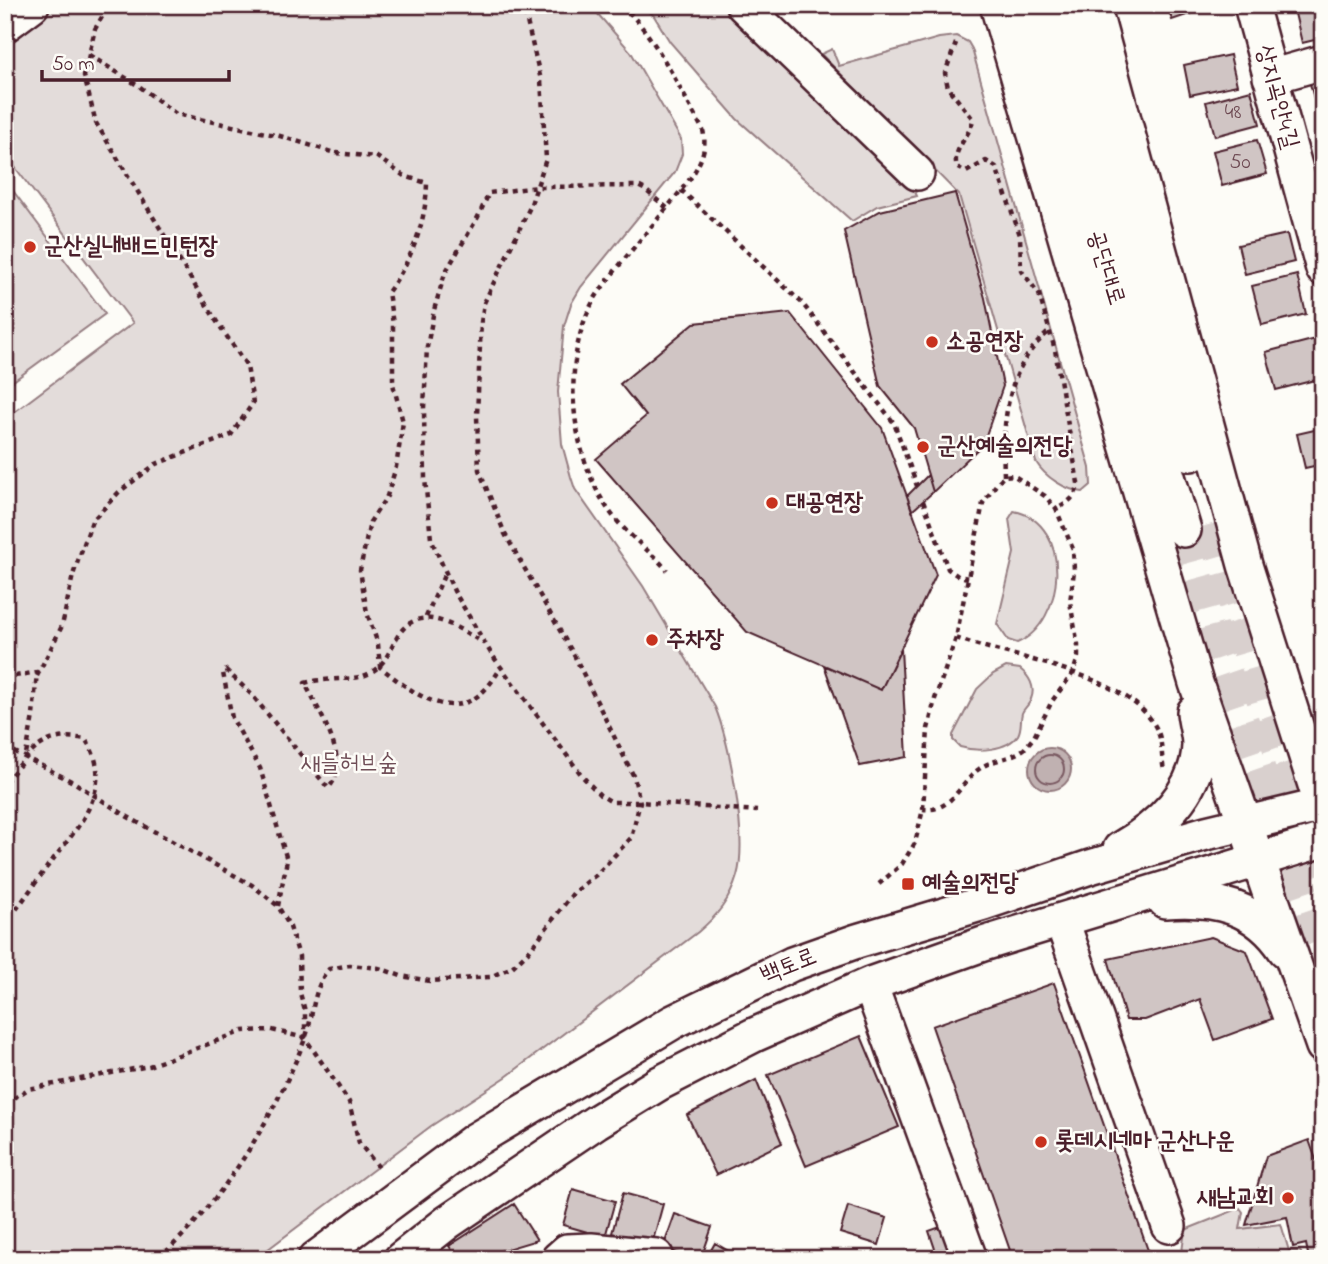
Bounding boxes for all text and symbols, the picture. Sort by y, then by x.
scale bar [42,38,229,82]
street label: 상지곡안4길 [1245,41,1307,153]
text: 50 m [52,50,95,80]
house number: 48 [1225,98,1241,128]
house number: 50 [1229,148,1251,178]
street label: 공단대로 [1077,226,1133,310]
place label: 군산실내배드민턴장 [44,230,219,265]
marker: 군산실내배드민턴장 [22,239,38,255]
place label: 소공연장 [946,325,1024,360]
marker: 소공연장 [924,334,940,350]
place label: 군산예술의전당 [937,430,1073,465]
marker: 군산예술의전당 [915,439,931,455]
place label: 대공연장 [786,486,864,521]
marker: 대공연장 [764,495,780,511]
place label: 주차장 [666,623,725,658]
marker: 주차장 [644,632,660,648]
park label: 새들허브숲 [301,747,397,782]
place label: 예술의전당 [922,867,1019,902]
marker: 예술의전당 [900,876,916,892]
street label: 백토로 [756,940,822,994]
place label: 롯데시네마 군산나운 [1055,1125,1235,1160]
marker: 롯데시네마 군산나운 [1033,1134,1049,1150]
place label: 새남교회 [1196,1181,1274,1216]
marker: 새남교회 [1280,1190,1296,1206]

